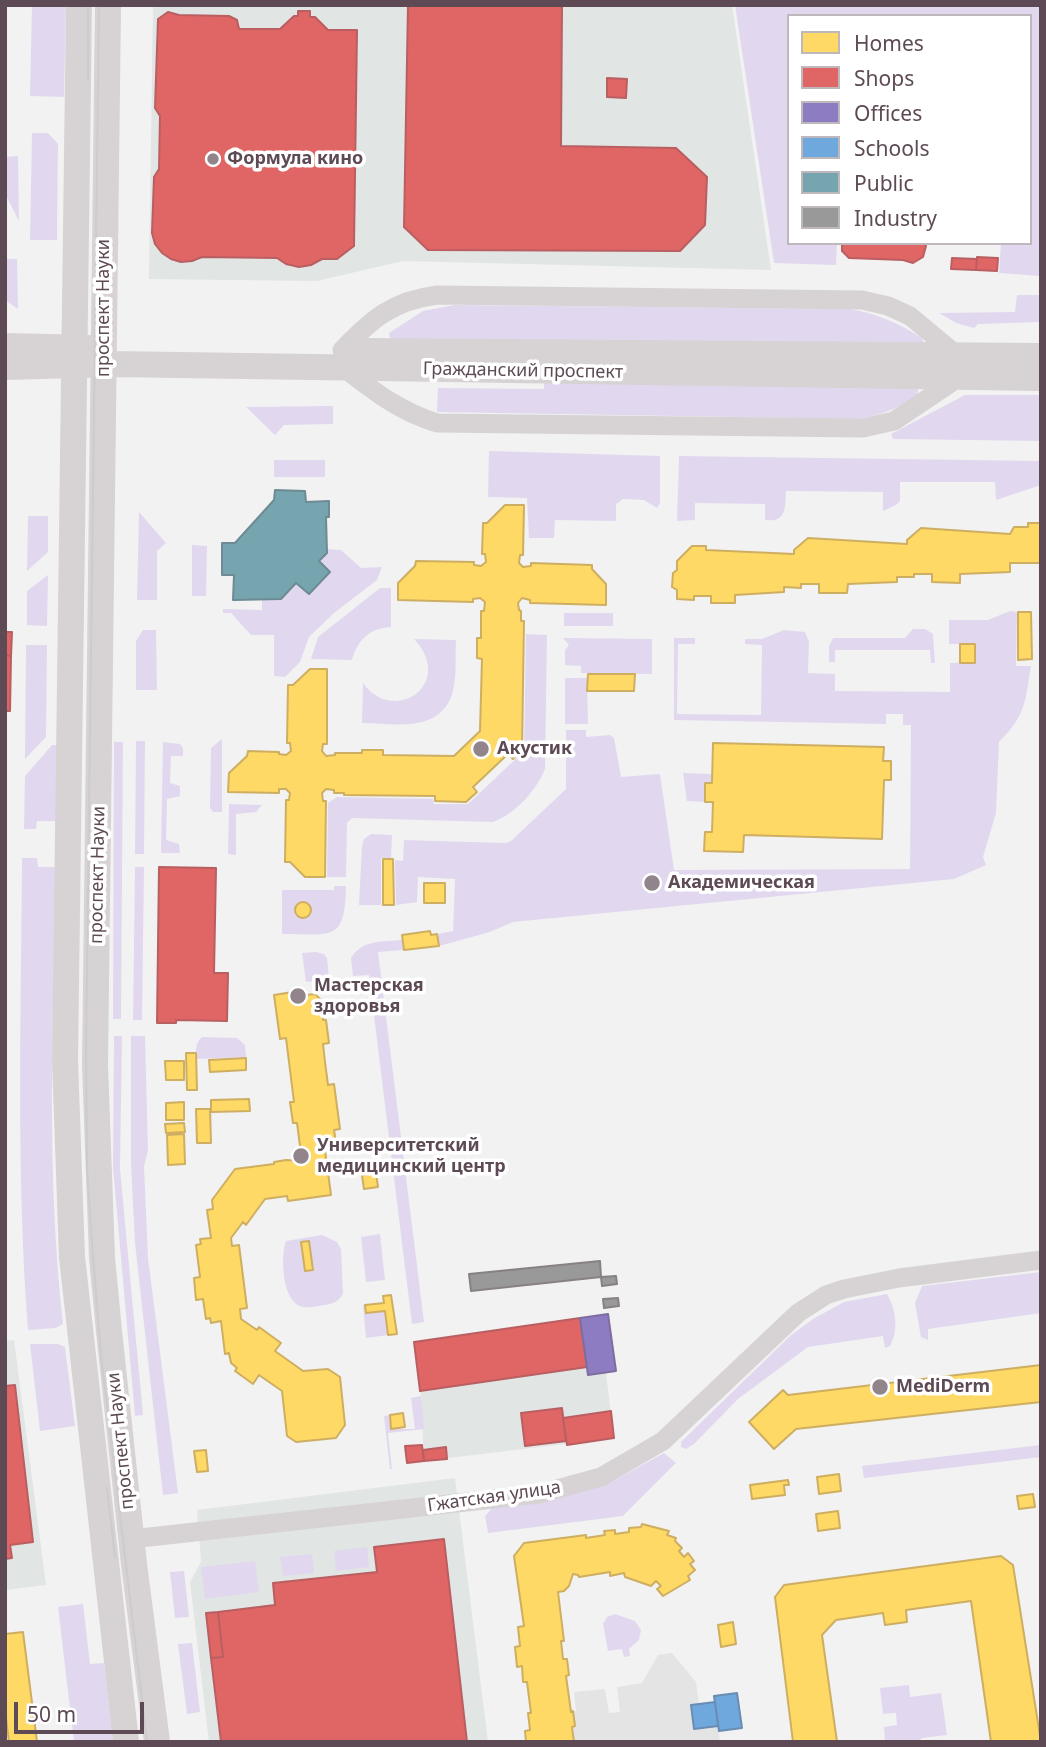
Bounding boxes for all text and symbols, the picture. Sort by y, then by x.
legend [787,14,1032,245]
text: Homes [854,29,924,57]
text: Shops [854,64,914,92]
text: Offices [854,99,922,127]
text: Schools [854,134,929,162]
place label: Формула кино [227,148,363,170]
marker: Формула кино [205,151,221,167]
text: Public [854,169,914,197]
text: Industry [854,204,937,232]
street label: проспект Науки [93,239,115,377]
street label: Гражданский проспект [423,358,623,384]
place label: Акустик [497,738,572,760]
marker: Акустик [471,739,491,759]
street label: проспект Науки [86,806,110,944]
place label: Академическая [668,872,815,894]
marker: Академическая [642,873,662,893]
place label: Мастерская здоровья [314,975,424,1018]
marker: Мастерская здоровья [288,986,308,1006]
place label: Университетский медицинский центр [317,1135,506,1178]
marker: Университетский медицинский центр [291,1146,311,1166]
street label: проспект Науки [103,1371,139,1511]
place label: MediDerm [896,1376,990,1398]
marker: MediDerm [870,1377,890,1397]
street label: Гжатская улица [426,1477,562,1517]
scale bar [18,1688,147,1732]
text: 50 m [27,1700,76,1728]

